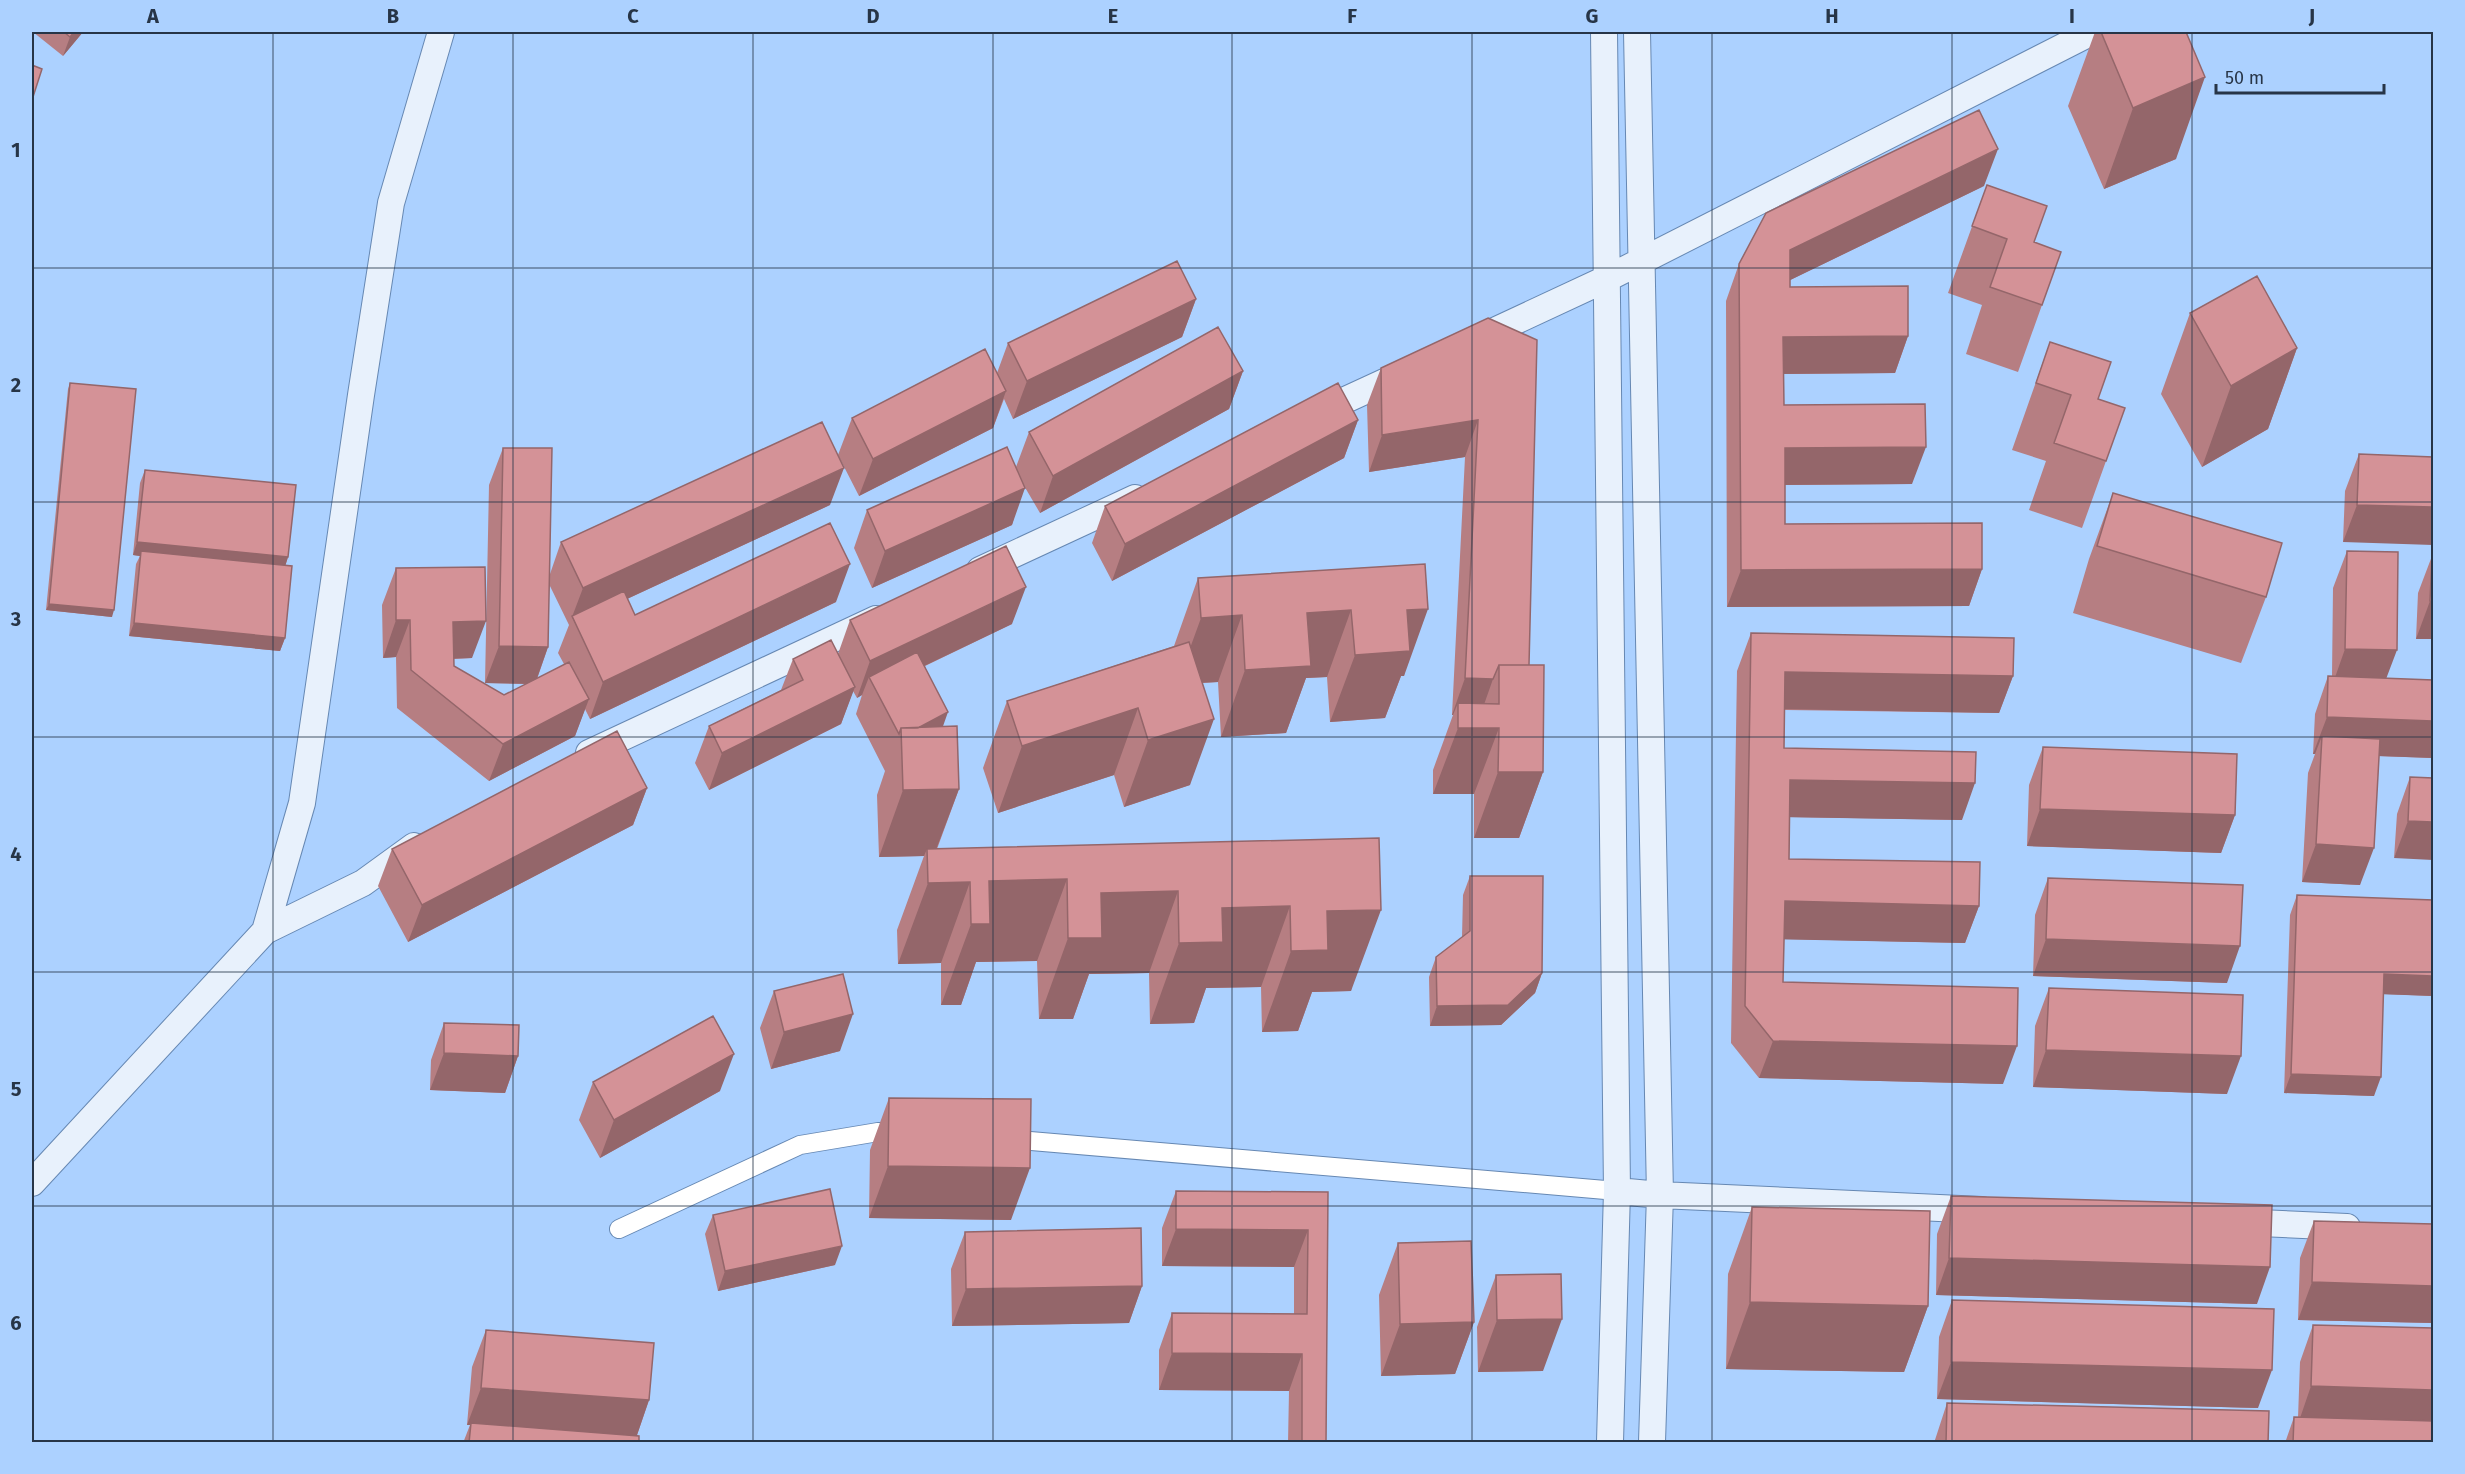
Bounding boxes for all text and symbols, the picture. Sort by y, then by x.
text: A [146,4,160,28]
text: B [387,4,399,28]
text: C [627,4,639,28]
text: D [866,4,880,28]
text: E [1108,4,1118,28]
text: F [1347,4,1357,28]
text: G [1586,4,1598,28]
text: H [1825,4,1839,28]
text: I [2069,4,2075,28]
text: J [2308,4,2315,28]
scale bar [2216,57,2384,95]
text: 50 m [2225,67,2264,89]
text: 1 [11,138,21,162]
text: 2 [11,373,21,397]
text: 3 [10,607,21,631]
text: 4 [10,842,22,866]
text: 5 [11,1077,22,1101]
text: 6 [10,1311,22,1335]

